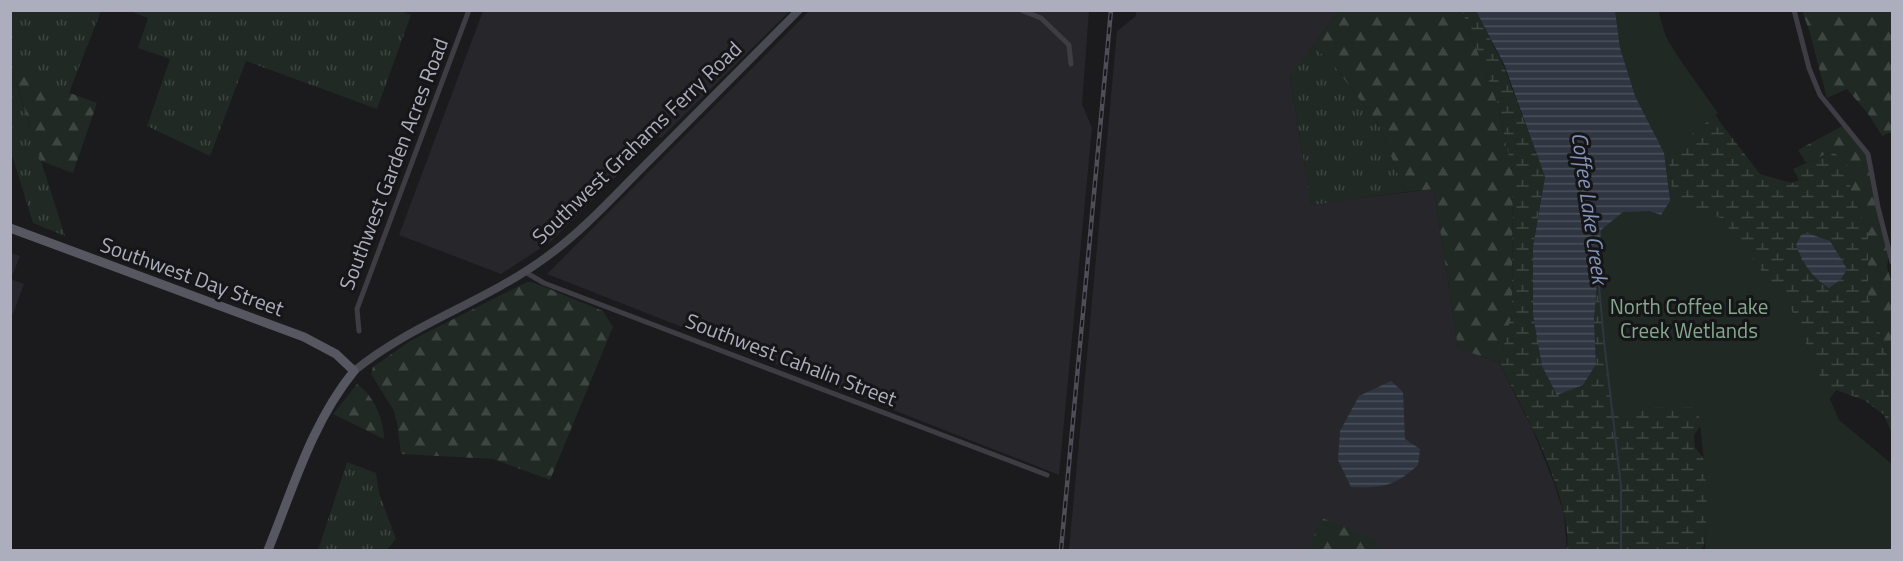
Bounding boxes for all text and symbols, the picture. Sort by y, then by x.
street label: Southwest Garden Acres Road [330,33,456,294]
street label: Southwest Grahams Ferry Road [524,33,748,251]
water label: Coffee Lake Creek [1563,130,1618,288]
street label: Southwest Day Street [96,228,289,324]
park label: North Coffee Lake Creek Wetlands [1610,290,1768,346]
street label: Southwest Cahalin Street [681,304,902,414]

